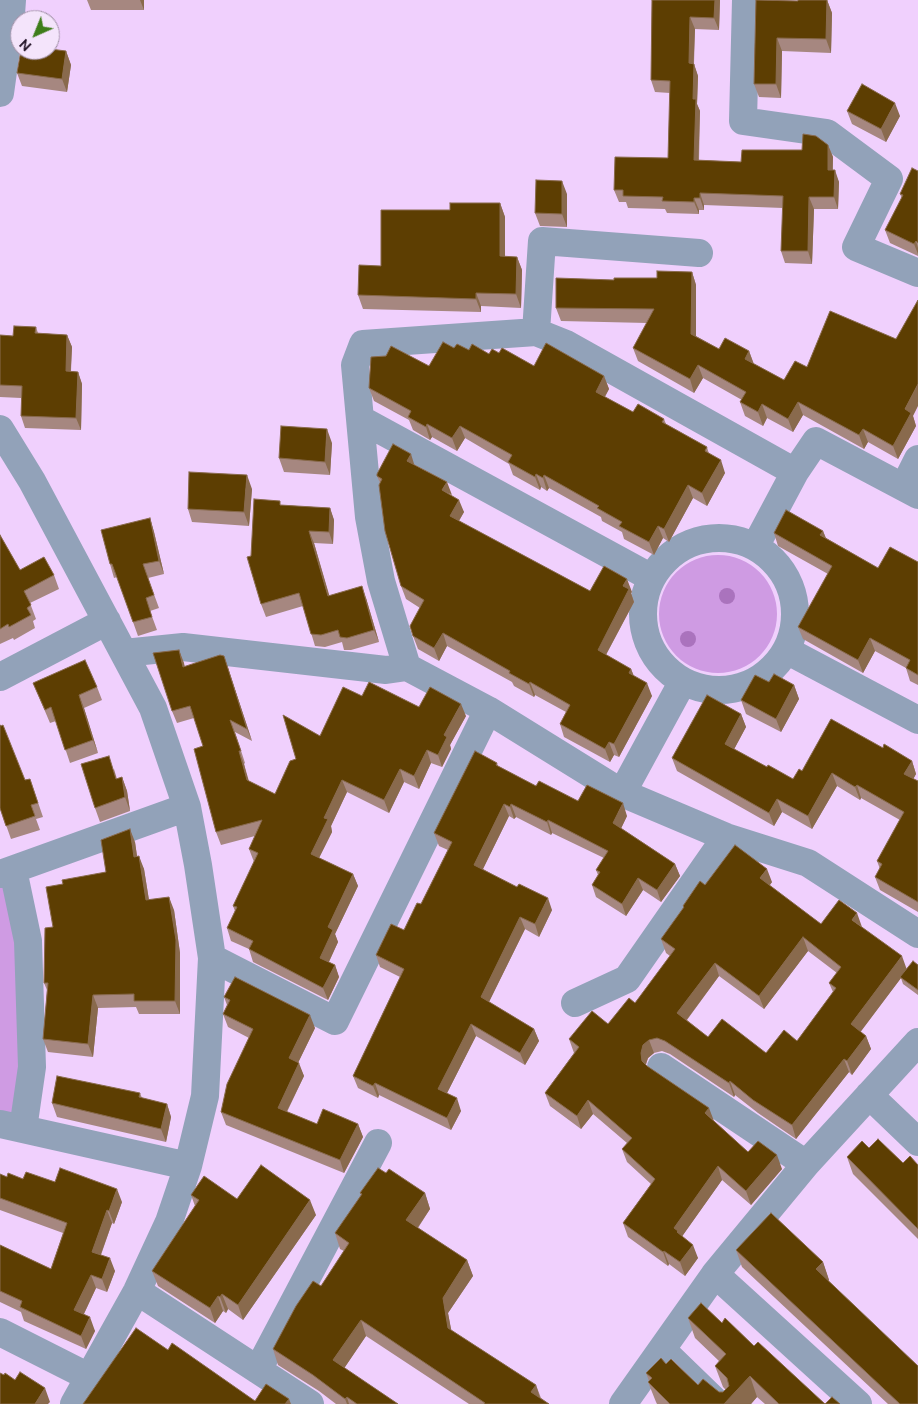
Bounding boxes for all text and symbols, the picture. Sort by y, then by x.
north arrow [10,10,60,60]
text: N [16,36,35,54]

